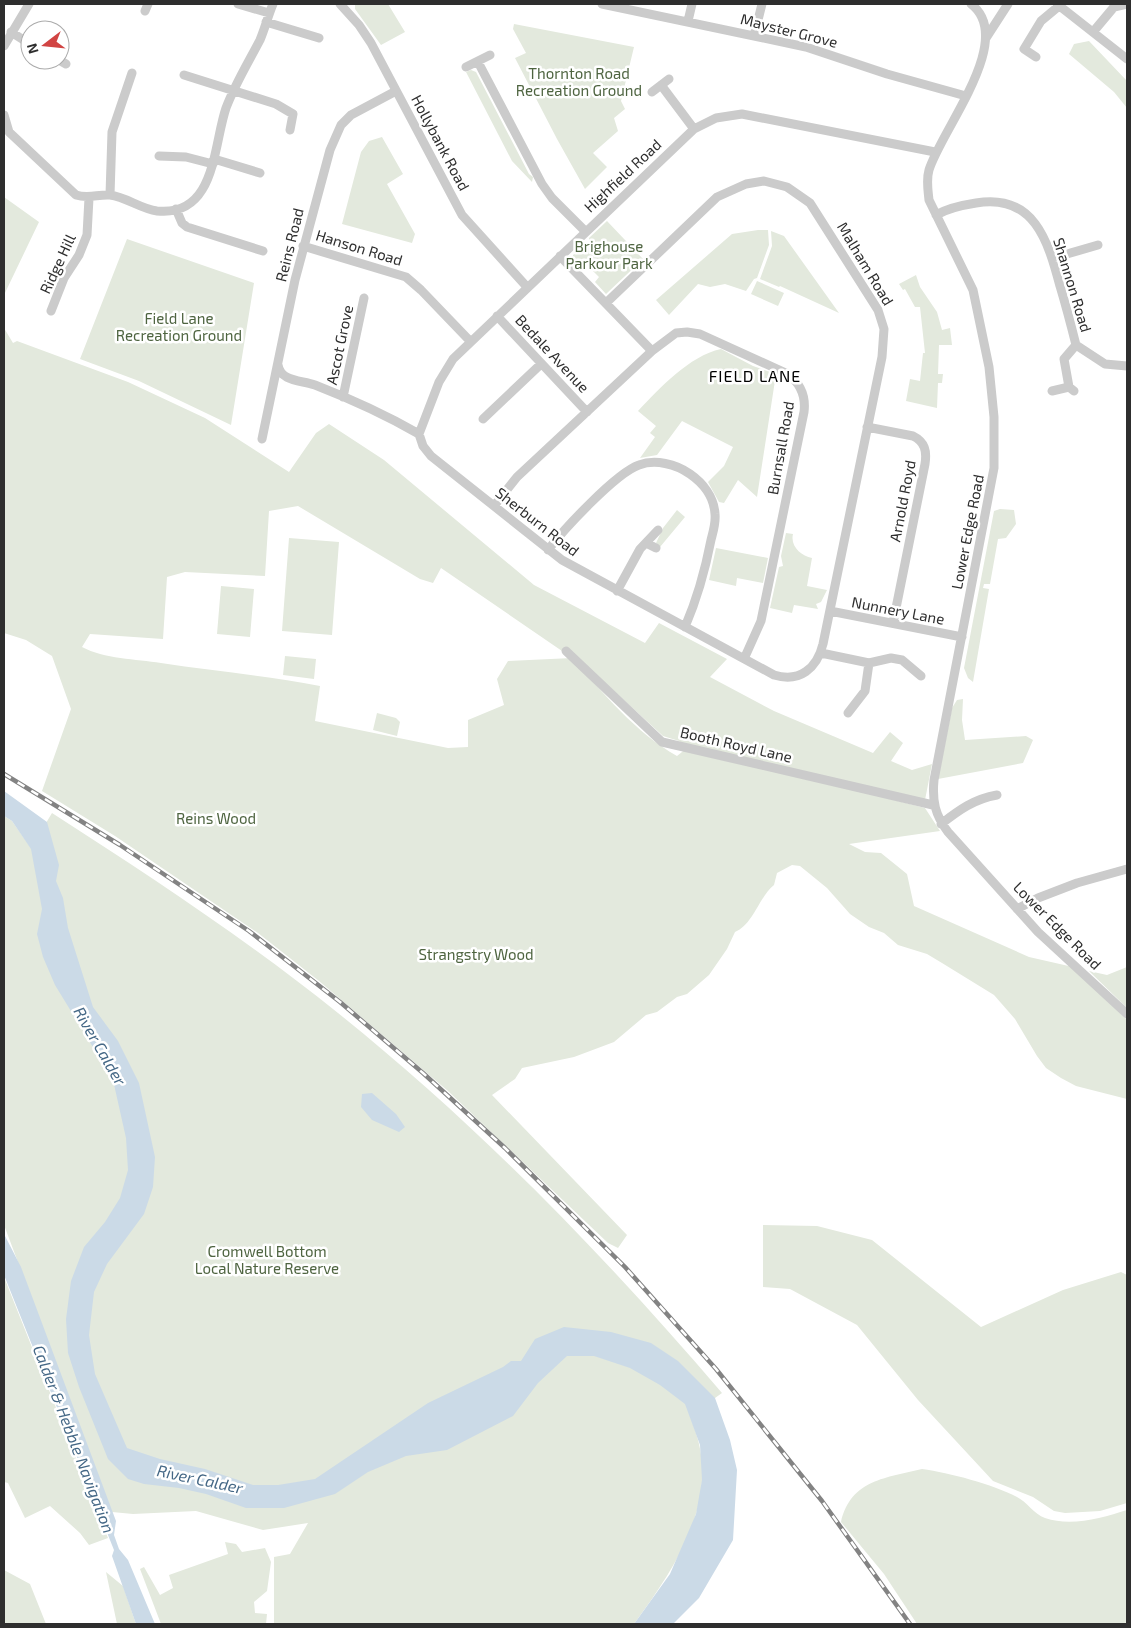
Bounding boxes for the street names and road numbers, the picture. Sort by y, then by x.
street label: Mayster Grove [739,9,840,51]
street label: Hollybank Road [408,92,474,194]
street label: Highfield Road [580,135,665,216]
street label: Reins Road [271,206,307,283]
street label: Malham Road [834,219,898,308]
street label: Hanson Road [314,225,405,269]
street label: Ridge Hill [35,230,79,296]
street label: Shannon Road [1050,235,1096,334]
street label: Ascot Grove [322,303,356,386]
street label: Bedale Avenue [512,311,593,396]
street label: Burnsall Road [763,400,797,496]
street label: Arnold Royd [885,458,919,543]
street label: Lower Edge Road [947,473,987,591]
street label: Sherburn Road [492,483,583,559]
street label: Nunnery Lane [850,592,946,628]
street label: Booth Royd Lane [679,722,794,766]
street label: Lower Edge Road [1010,878,1105,973]

